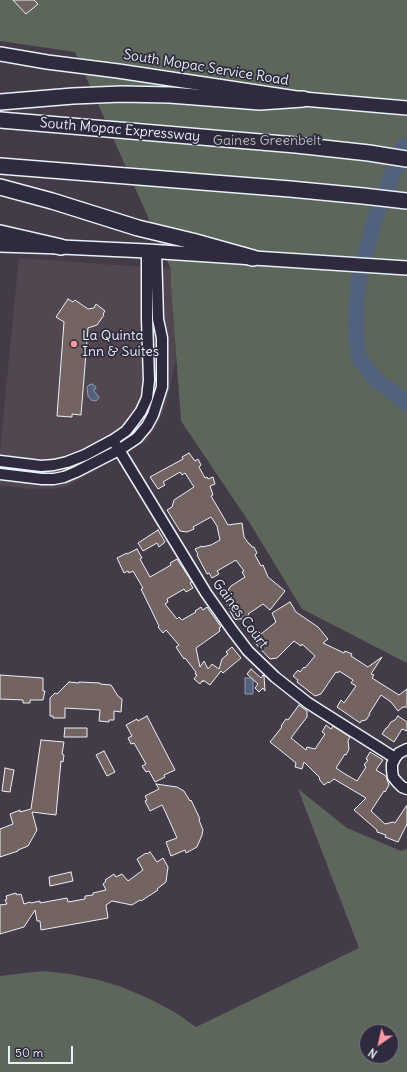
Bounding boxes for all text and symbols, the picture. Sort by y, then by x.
street label: South Mopac Service Road [122,47,290,89]
street label: South Mopac Expressway [39,115,201,145]
park label: Gaines Greenbelt [213,133,321,149]
place label: La Quinta Inn & Suites [82,328,159,360]
marker: La Quinta Inn & Suites [69,339,79,349]
street label: Gaines Court [209,576,271,652]
north arrow [359,1024,399,1064]
scale bar [10,1038,75,1064]
text: 50 m [15,1045,43,1060]
text: N [366,1045,380,1061]

